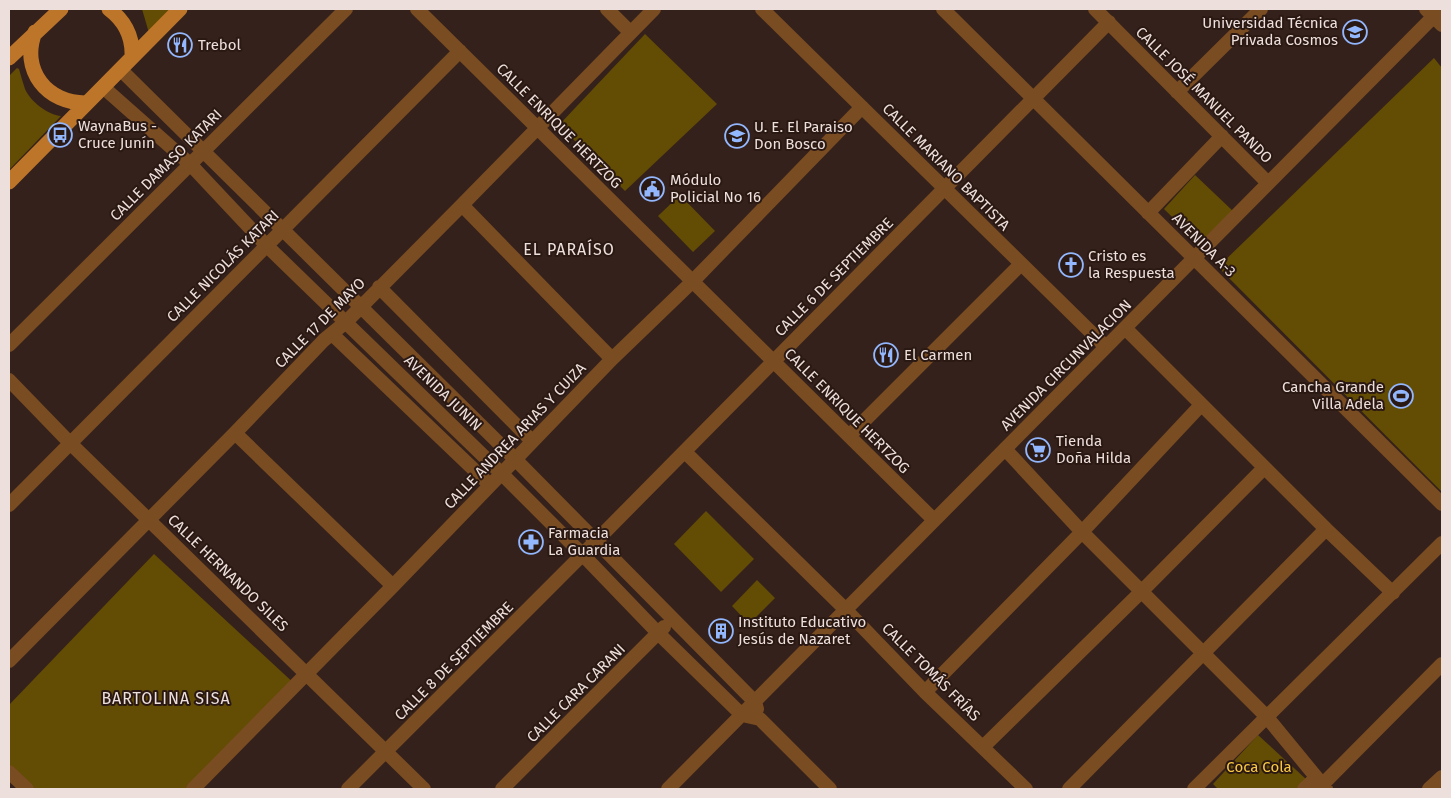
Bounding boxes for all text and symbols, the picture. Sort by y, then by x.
place label: Universidad Técnica Privada Cosmos [1202,14,1338,49]
school or university icon: Universidad Técnica Privada Cosmos [1342,19,1368,45]
street label: CALLE JOSÉ MANUEL PANDO [1132,23,1276,167]
restaurant icon: Trebol [167,32,193,58]
place label: Trebol [198,36,241,54]
street label: CALLE ENRIQUE HERTZOG [493,60,625,192]
street label: CALLE MARIANO BAPTISTA [879,100,1014,235]
street label: CALLE DAMASO KATARI [106,105,226,225]
place label: WaynaBus - Cruce Junín [78,117,157,152]
place label: U. E. El Paraiso Don Bosco [754,118,853,153]
bus stop icon: WaynaBus - Cruce Junín [47,122,73,148]
school or university icon: U. E. El Paraiso Don Bosco [724,123,750,149]
place label: Módulo Policial No 16 [670,171,761,206]
public building icon: Módulo Policial No 16 [639,176,665,202]
street label: CALLE NICOLÁS KATARI [163,206,283,326]
street label: AVENIDA A-3 [1168,209,1240,281]
street label: CALLE 6 DE SEPTIEMBRE [771,214,897,340]
district label: EL PARAÍSO [523,239,615,259]
place label: Cristo es la Respuesta [1088,247,1175,282]
church icon: Cristo es la Respuesta [1058,252,1084,278]
street label: CALLE 17 DE MAYO [271,274,369,372]
street label: AVENIDA CIRCUNVALACION [997,296,1135,434]
restaurant icon: El Carmen [873,342,899,368]
street label: CALLE ENRIQUE HERTZOG [781,345,913,477]
place label: El Carmen [904,346,972,364]
street label: AVENIDA JUNIN [400,351,486,435]
street label: CALLE ANDREA ARIAS Y CUIZA [440,359,590,513]
place label: Cancha Grande Villa Adela [1282,378,1384,413]
sports icon: Cancha Grande Villa Adela [1388,383,1414,409]
place label: Tienda Doña Hilda [1056,432,1131,467]
supermarket icon: Tienda Doña Hilda [1025,437,1051,463]
street label: CALLE HERNANDO SILES [164,511,292,635]
place label: Farmacia La Guardia [548,524,621,559]
pharmacy icon: Farmacia La Guardia [518,529,544,555]
street label: CALLE 8 DE SEPTIEMBRE [391,598,517,724]
place label: Instituto Educativo Jesús de Nazaret [738,613,866,648]
building icon: Instituto Educativo Jesús de Nazaret [708,618,734,644]
street label: CALLE TOMÁS FRÍAS [878,619,984,725]
street label: CALLE CARA CARANI [523,640,629,746]
district label: BARTOLINA SISA [101,689,231,708]
park label: Coca Cola [1226,758,1292,776]

